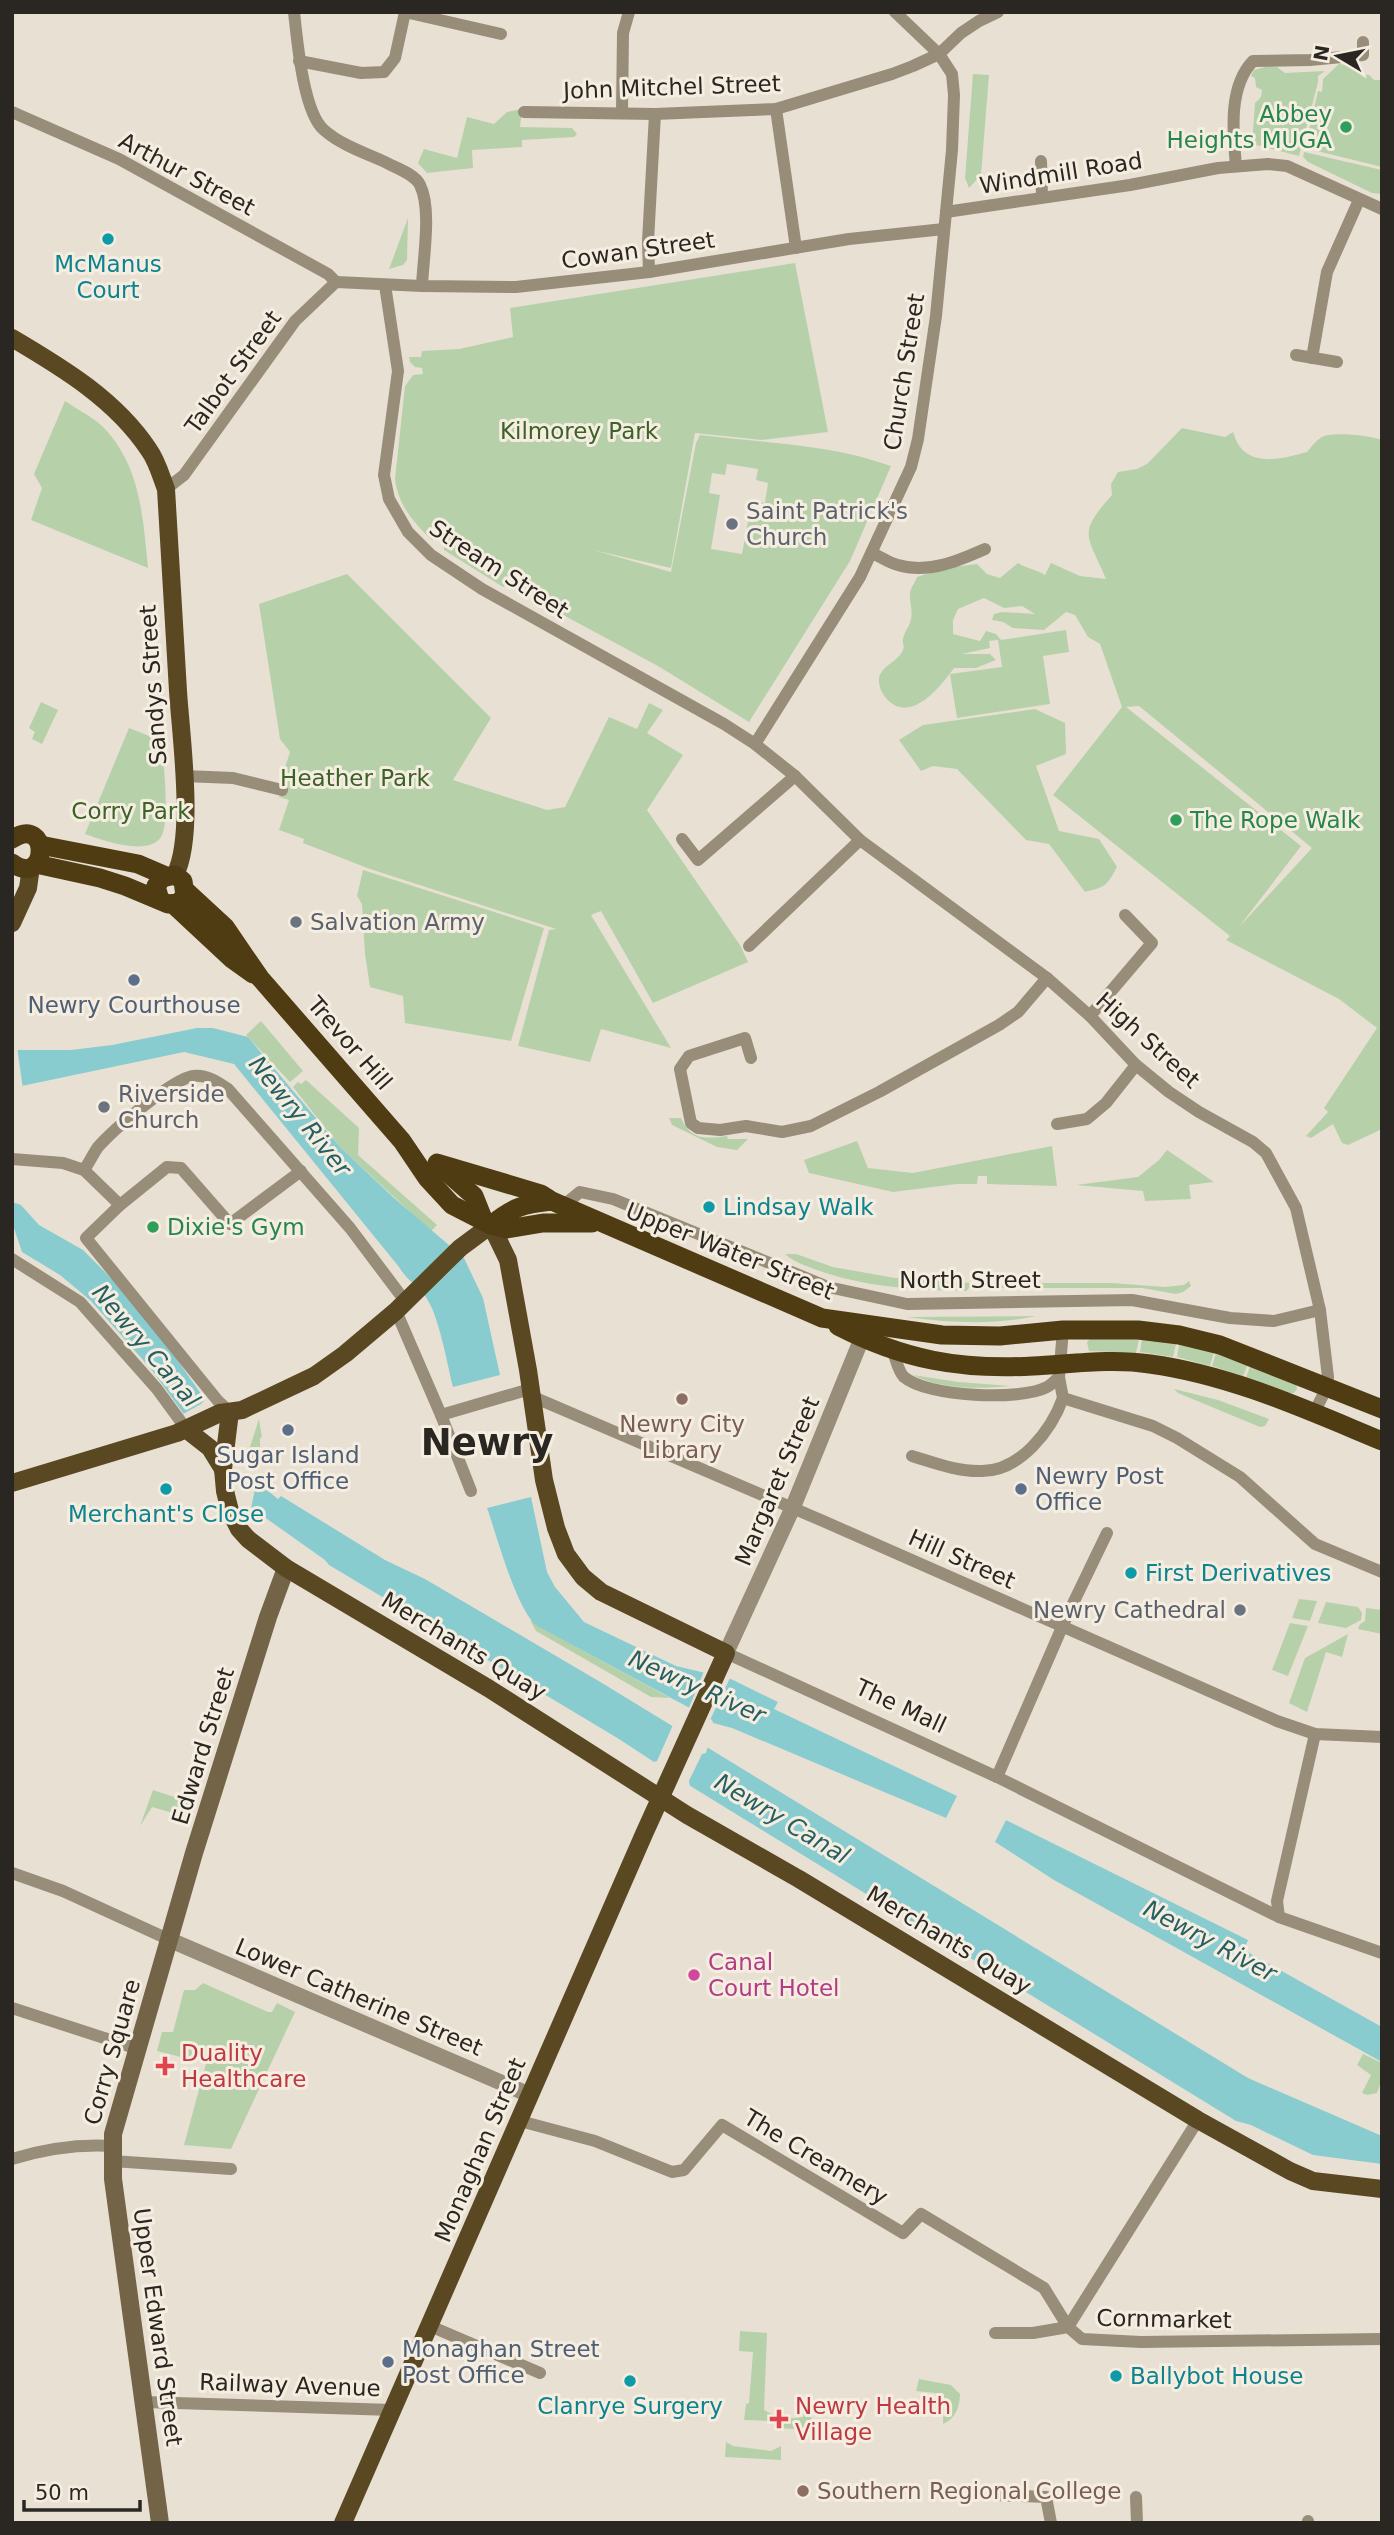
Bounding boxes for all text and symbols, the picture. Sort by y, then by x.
north arrow [1303,21,1373,91]
text: N [1309,43,1333,63]
street label: John Mitchel Street [561,70,781,104]
place label: Abbey Heights MUGA [1166,101,1332,153]
marker: Abbey Heights MUGA [1338,119,1354,135]
street label: Arthur Street [115,127,259,221]
street label: Windmill Road [978,147,1144,199]
street label: Cowan Street [560,226,716,274]
marker: McManus Court [100,231,116,247]
place label: McManus Court [54,251,162,303]
street label: Church Street [879,292,929,452]
street label: Talbot Street [179,305,286,439]
park label: Kilmorey Park [500,418,659,444]
place label: Saint Patrick's Church [746,498,908,550]
street label: Stream Street [425,514,573,624]
marker: Saint Patrick's Church [724,516,740,532]
street label: Sandys Street [134,604,172,766]
park label: Heather Park [280,765,431,791]
park label: Corry Park [71,798,191,824]
place label: The Rope Walk [1189,807,1361,833]
marker: The Rope Walk [1168,812,1184,828]
place label: Salvation Army [310,909,485,935]
marker: Salvation Army [288,914,304,930]
marker: Newry Courthouse [126,972,142,988]
street label: High Street [1091,987,1205,1093]
street label: Trevor Hill [302,990,397,1095]
place label: Newry Courthouse [27,992,241,1018]
water label: Newry River [243,1050,358,1183]
place label: Riverside Church [118,1081,225,1133]
marker: Riverside Church [96,1099,112,1115]
place label: Lindsay Walk [723,1194,874,1220]
street label: Upper Water Street [622,1197,838,1305]
marker: Lindsay Walk [701,1199,717,1215]
place label: Dixie's Gym [167,1214,305,1240]
marker: Dixie's Gym [145,1219,161,1235]
street label: North Street [899,1267,1041,1293]
water label: Newry Canal [86,1279,206,1414]
marker: Newry City Library [674,1391,690,1407]
street label: Margaret Street [730,1393,824,1569]
place label: Newry City Library [619,1411,745,1463]
district label: Newry [421,1421,553,1464]
marker: Sugar Island Post Office [280,1422,296,1438]
place label: Sugar Island Post Office [216,1442,360,1494]
place label: Newry Post Office [1035,1463,1164,1515]
marker: Merchant's Close [158,1481,174,1497]
marker: Newry Post Office [1013,1481,1029,1497]
place label: Merchant's Close [68,1501,264,1527]
street label: Hill Street [905,1524,1019,1594]
place label: First Derivatives [1145,1560,1331,1586]
marker: First Derivatives [1123,1565,1139,1581]
street label: Merchants Quay [377,1587,551,1705]
place label: Newry Cathedral [1033,1597,1226,1623]
marker: Newry Cathedral [1232,1602,1248,1618]
water label: Newry River [625,1644,771,1730]
street label: Edward Street [167,1664,239,1828]
street label: The Mall [851,1673,950,1738]
water label: Newry Canal [710,1768,855,1870]
street label: Merchants Quay [862,1881,1036,1999]
water label: Newry River [1139,1894,1283,1989]
street label: Lower Catherine Street [232,1933,486,2061]
place label: Canal Court Hotel [708,1949,839,2001]
marker: Canal Court Hotel [686,1967,702,1983]
street label: Corry Square [79,1976,145,2128]
place label: Duality Healthcare [181,2040,306,2092]
street label: Monaghan Street [429,2054,531,2246]
marker: Duality Healthcare [155,2056,175,2076]
street label: The Creamery [739,2103,893,2210]
street label: Upper Edward Street [128,2206,188,2448]
street label: Cornmarket [1096,2305,1232,2333]
place label: Monaghan Street Post Office [402,2336,600,2388]
marker: Monaghan Street Post Office [380,2354,396,2370]
place label: Ballybot House [1130,2363,1303,2389]
marker: Ballybot House [1108,2368,1124,2384]
street label: Railway Avenue [199,2369,381,2401]
marker: Clanrye Surgery [622,2373,638,2389]
place label: Clanrye Surgery [537,2393,723,2419]
place label: Newry Health Village [795,2393,951,2445]
marker: Newry Health Village [769,2409,789,2429]
scale bar [24,2468,140,2512]
place label: Southern Regional College [817,2478,1121,2504]
text: 50 m [35,2481,89,2505]
marker: Southern Regional College [795,2483,811,2499]

